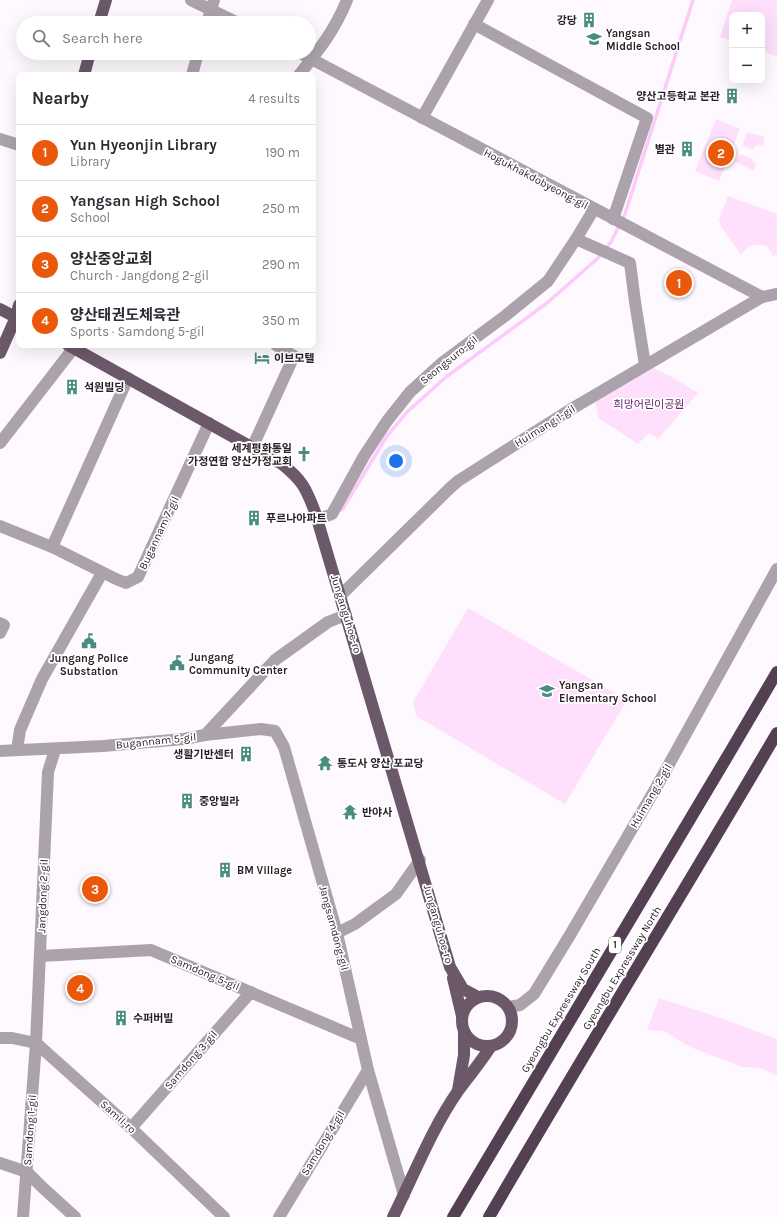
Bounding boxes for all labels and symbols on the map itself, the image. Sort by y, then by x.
building icon: 강당 [580,11,598,29]
place label: 강당 [557,14,577,27]
place label: Yangsan Middle School [606,27,680,53]
school or university icon: Yangsan Middle School [585,30,603,48]
building icon: 양산고등학교 본관 [723,87,741,105]
place label: 양산고등학교 본관 [636,90,720,103]
pin: 2 [708,138,734,168]
building icon: 별관 [678,140,696,158]
place label: 별관 [655,143,675,156]
street label: Hogukhakdobyeong-gil [482,146,590,212]
pin: 1 [666,268,692,298]
street label: Seongsuro-gil [418,333,480,387]
hotel icon: 이브모텔 [253,349,271,367]
place label: 이브모텔 [274,352,314,365]
building icon: 석원빌딩 [63,378,81,396]
place label: 석원빌딩 [84,381,124,394]
park label: 희망어린이공원 [614,398,684,411]
street label: Huimang 1-gil [512,402,578,450]
place label: 세계평화통일 가정연합 양산가정교회 [188,442,292,468]
church icon: 세계평화통일 가정연합 양산가정교회 [295,445,313,463]
your location [386,451,406,471]
street label: Bugannam 7-gil [136,494,182,572]
building icon: 푸르나아파트 [245,509,263,527]
place label: 푸르나아파트 [266,512,327,525]
street label: Junganguhoe-ro [328,573,364,655]
public building icon: Jungang Police Substation [80,632,98,650]
place label: Jungang Community Center [189,651,288,677]
place label: Jungang Police Substation [50,652,129,678]
public building icon: Jungang Community Center [168,654,186,672]
place label: Yangsan Elementary School [559,679,657,705]
school or university icon: Yangsan Elementary School [538,682,556,700]
street label: Bugannam 5-gil [115,730,197,752]
building icon: 생활기반센터 [237,745,255,763]
place label: 생활기반센터 [173,748,234,761]
temple icon: 통도사 양산 포교당 [316,754,334,772]
place label: 통도사 양산 포교당 [337,757,424,770]
street label: Huimang 2-gil [627,762,675,830]
building icon: 중앙빌라 [178,792,196,810]
place label: 중앙빌라 [199,795,239,808]
temple icon: 반야사 [341,803,359,821]
place label: 반야사 [362,806,392,819]
street label: Jangdong 2-gil [35,859,51,933]
building icon: BM Village [216,861,234,879]
place label: BM Village [237,864,292,877]
pin: 3 [82,874,108,904]
street label: Junganguhoe-ro [421,883,455,965]
street label: Jangsamdong-gil [316,884,352,972]
street label: Gyeongbu Expressway North [580,904,664,1032]
road number: 1 [609,937,621,953]
street label: Gyeongbu Expressway South [518,945,604,1075]
street label: Samdong 5-gil [169,953,241,993]
pin: 4 [67,973,93,1003]
building icon: 수퍼버빌 [112,1009,130,1027]
place label: 수퍼버빌 [133,1012,173,1025]
street label: Samdong 3-gil [162,1028,220,1092]
street label: Samdong 1-gil [21,1094,39,1166]
street label: Samil-ro [98,1098,138,1136]
street label: Samdong 4-gil [298,1108,348,1178]

